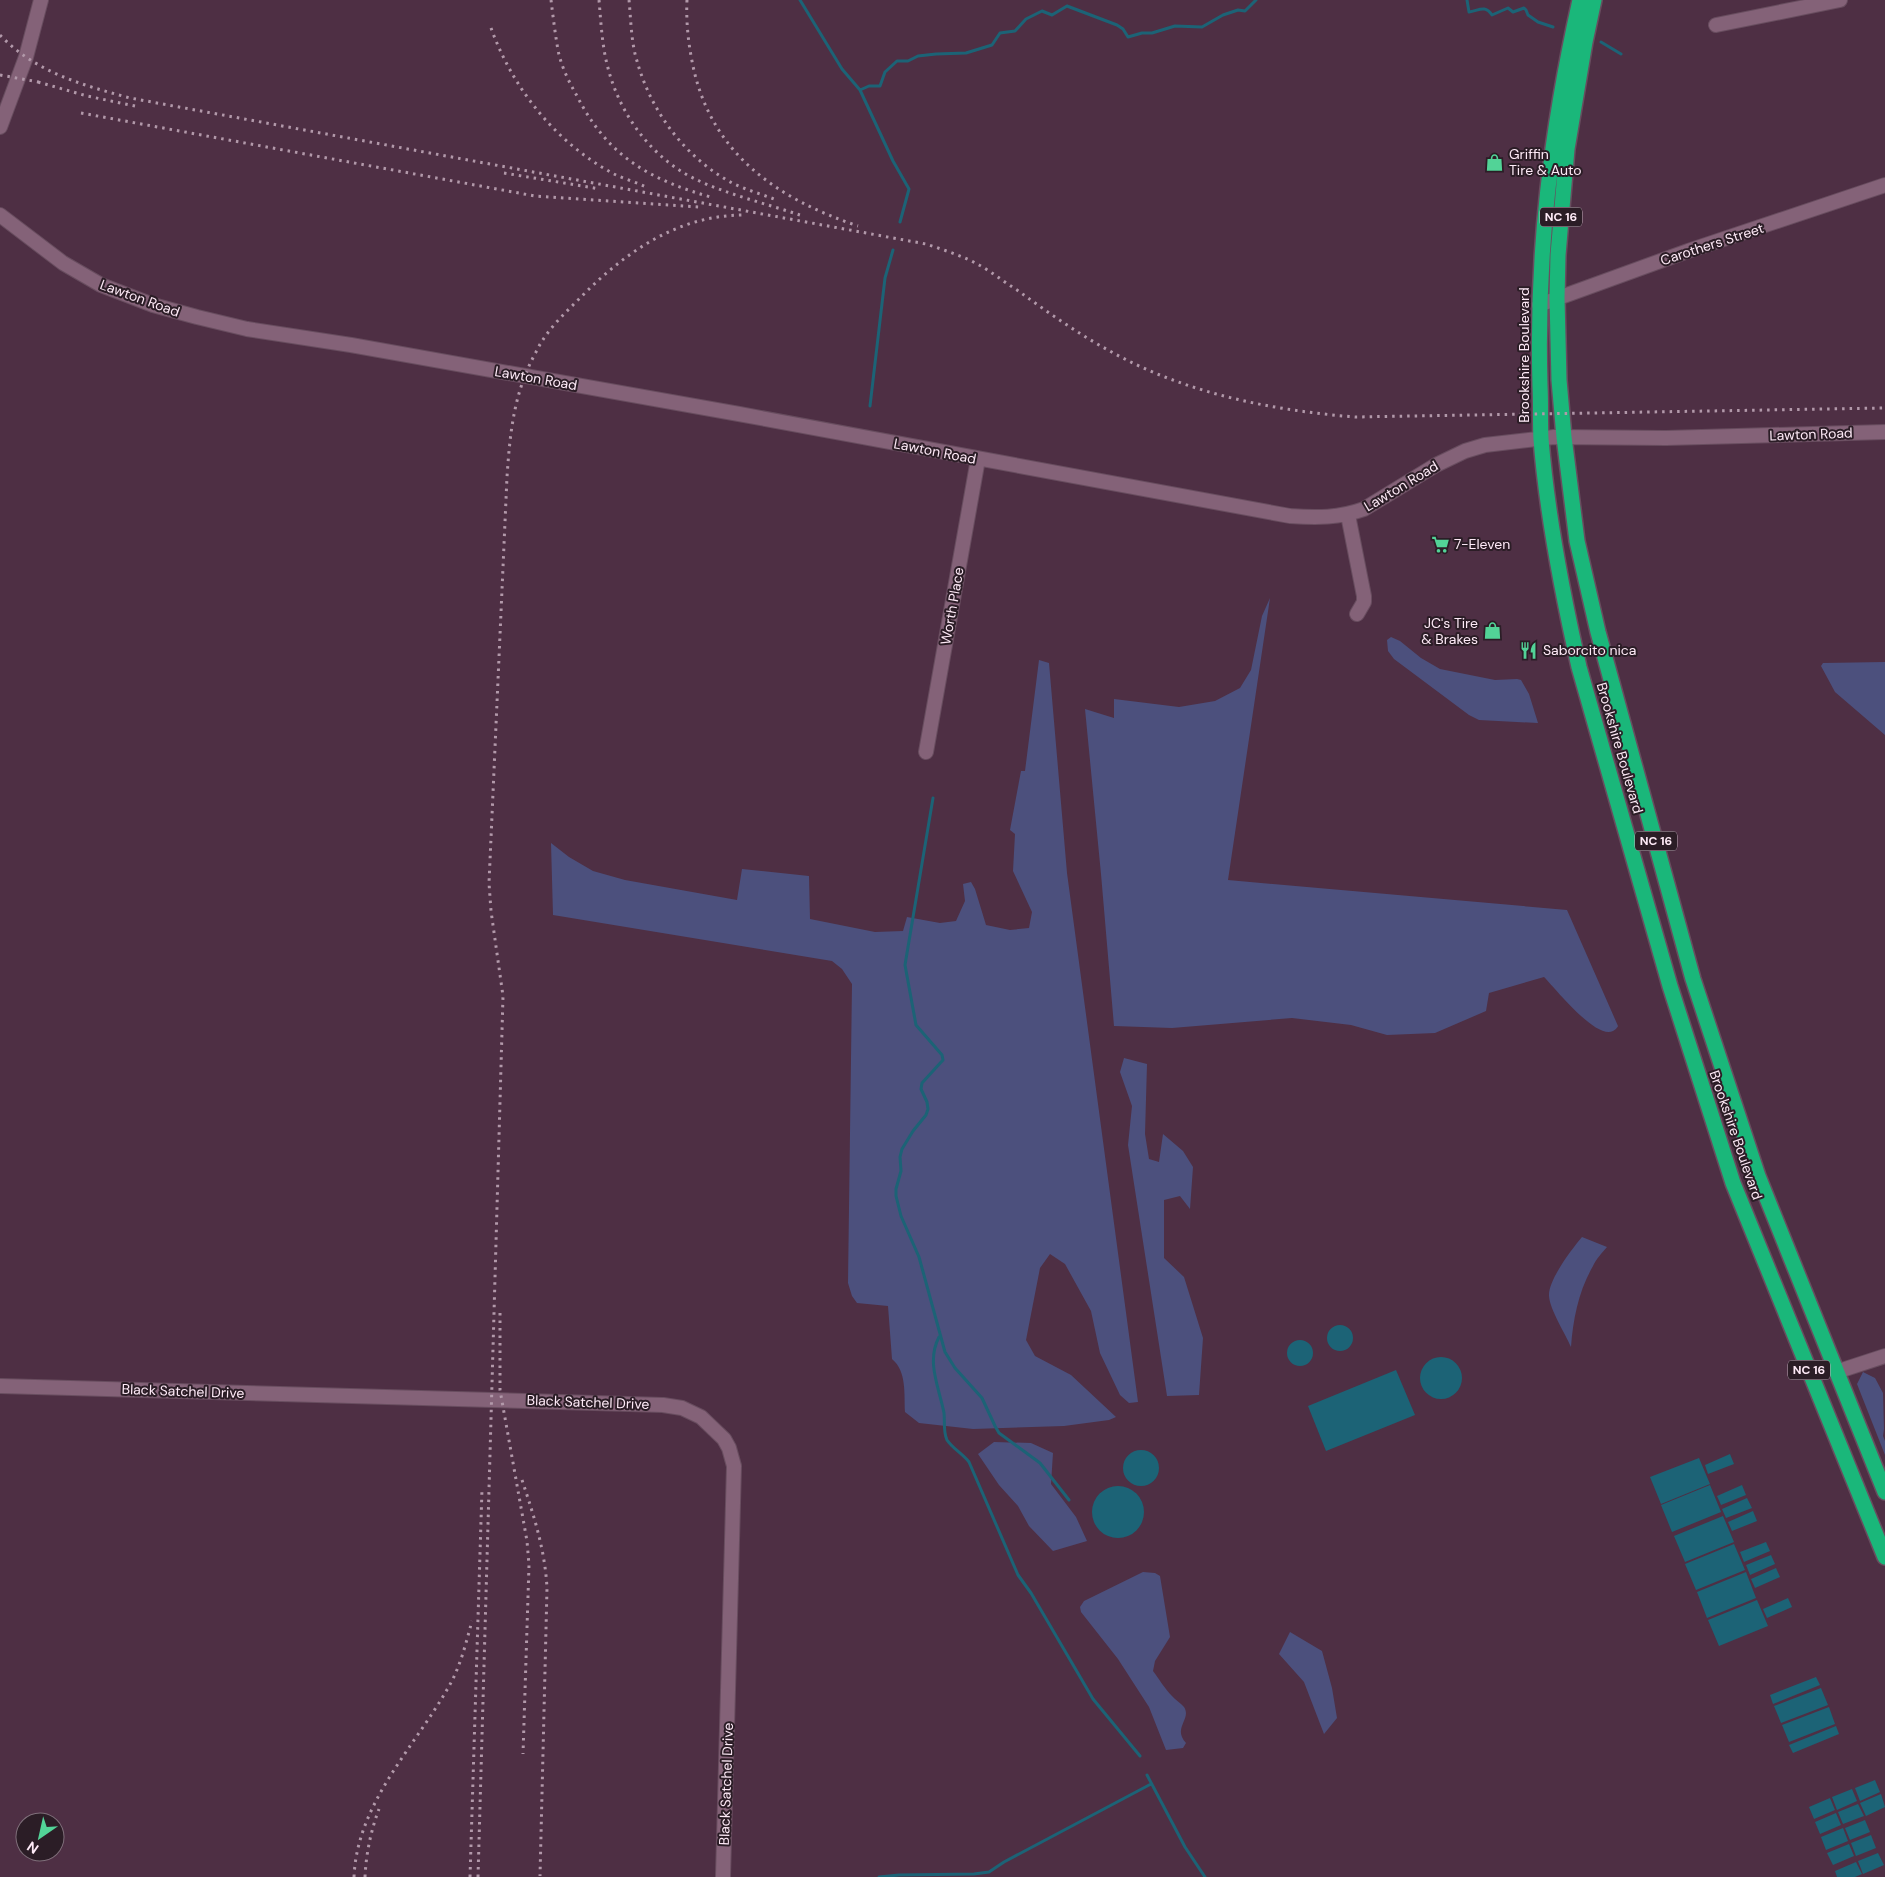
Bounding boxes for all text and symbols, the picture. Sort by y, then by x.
place label: Griffin Tire & Auto [1509,145,1582,179]
shop icon: Griffin Tire & Auto [1485,152,1505,172]
road number: NC 16 [1540,208,1582,226]
street label: Carothers Street [1658,219,1766,269]
street label: Lawton Road [98,275,182,321]
street label: Brookshire Boulevard [1515,287,1533,423]
street label: Lawton Road [493,362,579,394]
street label: Lawton Road [1769,424,1853,444]
street label: Lawton Road [892,434,978,468]
street label: Lawton Road [1361,457,1441,515]
supermarket icon: 7-Eleven [1430,534,1450,554]
place label: 7-Eleven [1454,535,1510,553]
street label: Worth Place [936,566,968,646]
place label: JC's Tire & Brakes [1421,614,1478,648]
shop icon: JC's Tire & Brakes [1482,621,1502,641]
restaurant icon: Saborcito nica [1519,640,1539,660]
place label: Saborcito nica [1543,641,1636,659]
street label: Brookshire Boulevard [1593,680,1647,816]
road number: NC 16 [1635,831,1677,850]
street label: Brookshire Boulevard [1705,1068,1767,1202]
road number: NC 16 [1788,1360,1830,1380]
street label: Black Satchel Drive [121,1380,245,1402]
street label: Black Satchel Drive [526,1391,650,1413]
street label: Black Satchel Drive [715,1722,737,1846]
north arrow [15,1812,65,1862]
text: N [23,1837,42,1858]

